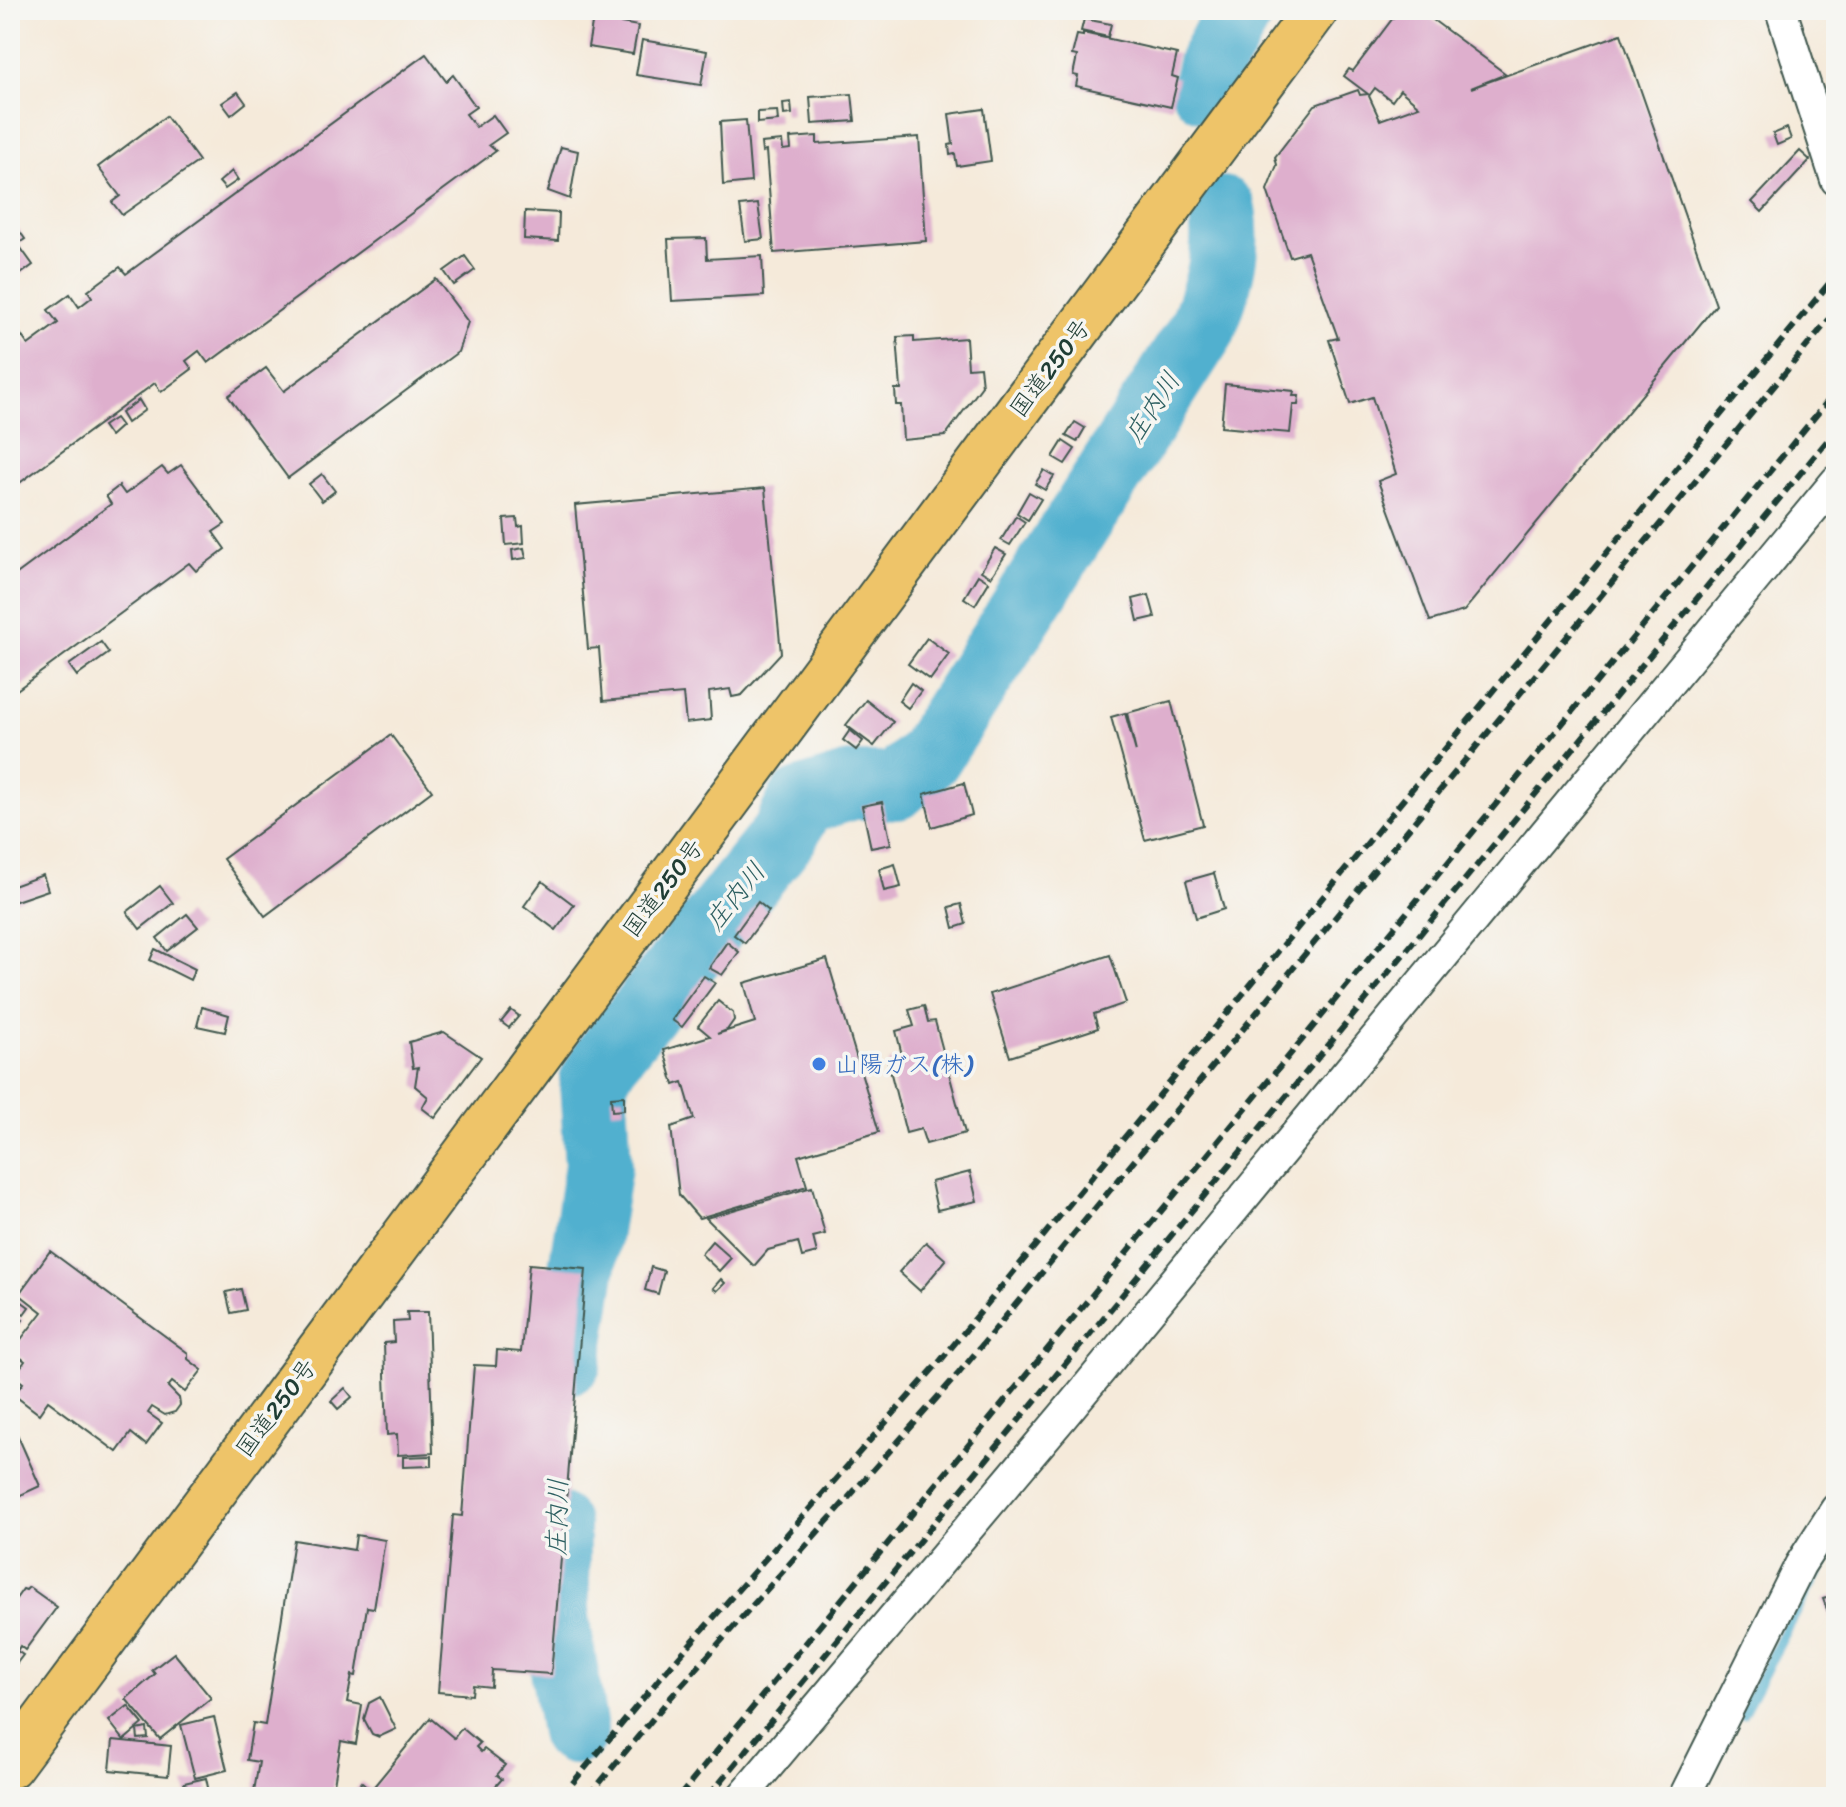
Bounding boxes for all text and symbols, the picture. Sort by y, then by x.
street label: 国道250号 [998,309,1102,427]
water label: 庄内川 [1111,362,1193,452]
street label: 国道250号 [611,829,715,947]
water label: 庄内川 [693,851,777,941]
place label: 山陽ガス(株) [835,1043,974,1085]
marker: 山陽ガス(株) [810,1055,828,1073]
street label: 国道250号 [224,1349,328,1467]
water label: 庄内川 [533,1478,581,1556]

